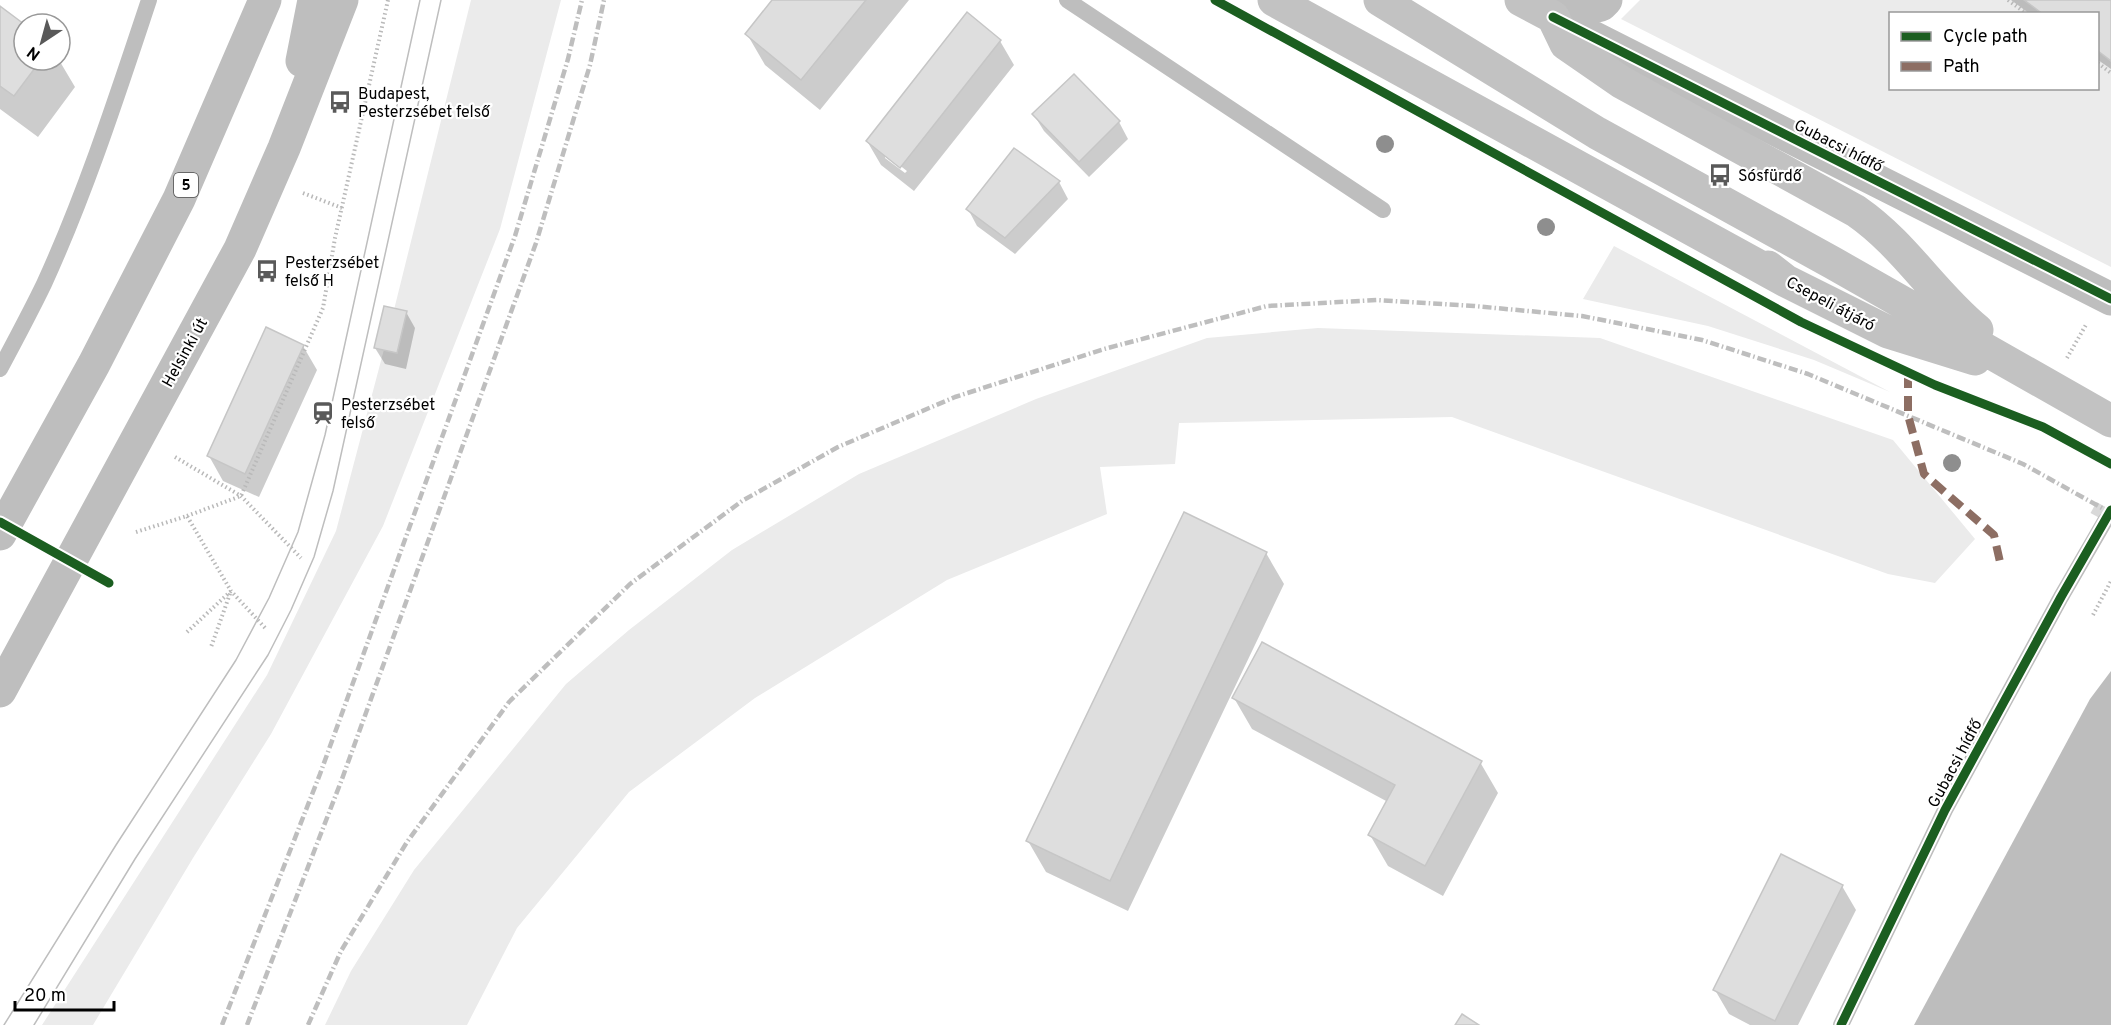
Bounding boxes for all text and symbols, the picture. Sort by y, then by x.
north arrow [12,12,72,72]
legend [1889,12,2099,90]
text: Cycle path [1943,26,2028,49]
text: N [24,41,45,64]
text: Path [1943,56,1980,79]
place label: Budapest, Pesterzsébet felső [358,85,491,123]
bus stop icon: Budapest, Pesterzsébet felső [327,89,353,115]
street label: Gubacsi hídfő [1790,116,1887,178]
bus stop icon: Sósfürdő [1707,162,1733,188]
place label: Sósfürdő [1738,167,1803,187]
road number: 5 [174,173,198,197]
place label: Pesterzsébet felső H [285,254,379,292]
bus stop icon: Pesterzsébet felső H [254,258,280,284]
street label: Csepeli átjáró [1782,273,1878,337]
street label: Helsinki út [159,315,213,391]
place label: Pesterzsébet felső [341,396,435,434]
station icon: Pesterzsébet felső [310,400,336,426]
street label: Gubacsi hídfő [1924,715,1988,812]
scale bar [15,974,114,1012]
text: 20 m [24,985,66,1008]

